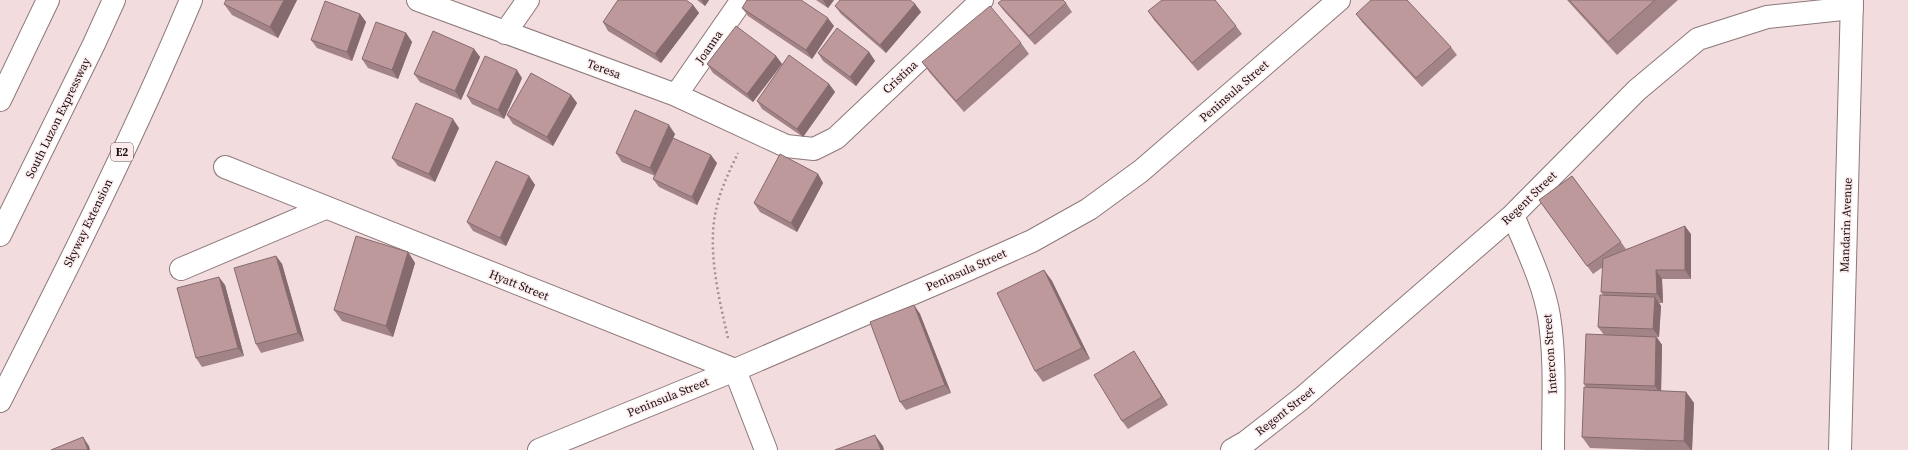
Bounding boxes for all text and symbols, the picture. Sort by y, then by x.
street label: Joanna [691,26,727,68]
street label: South Luzon Expressway [22,54,95,181]
street label: Teresa [585,56,624,83]
street label: Cristina [879,56,922,97]
street label: Peninsula Street [1196,56,1272,125]
road number: E2 [111,143,133,161]
street label: Regent Street [1498,168,1560,228]
street label: Skyway Extension [60,176,116,270]
street label: Mandarin Avenue [1836,177,1856,273]
street label: Peninsula Street [923,245,1009,295]
street label: Hyatt Street [487,266,551,304]
street label: Intercon Street [1539,313,1561,395]
street label: Peninsula Street [625,373,711,421]
street label: Regent Street [1252,383,1318,439]

